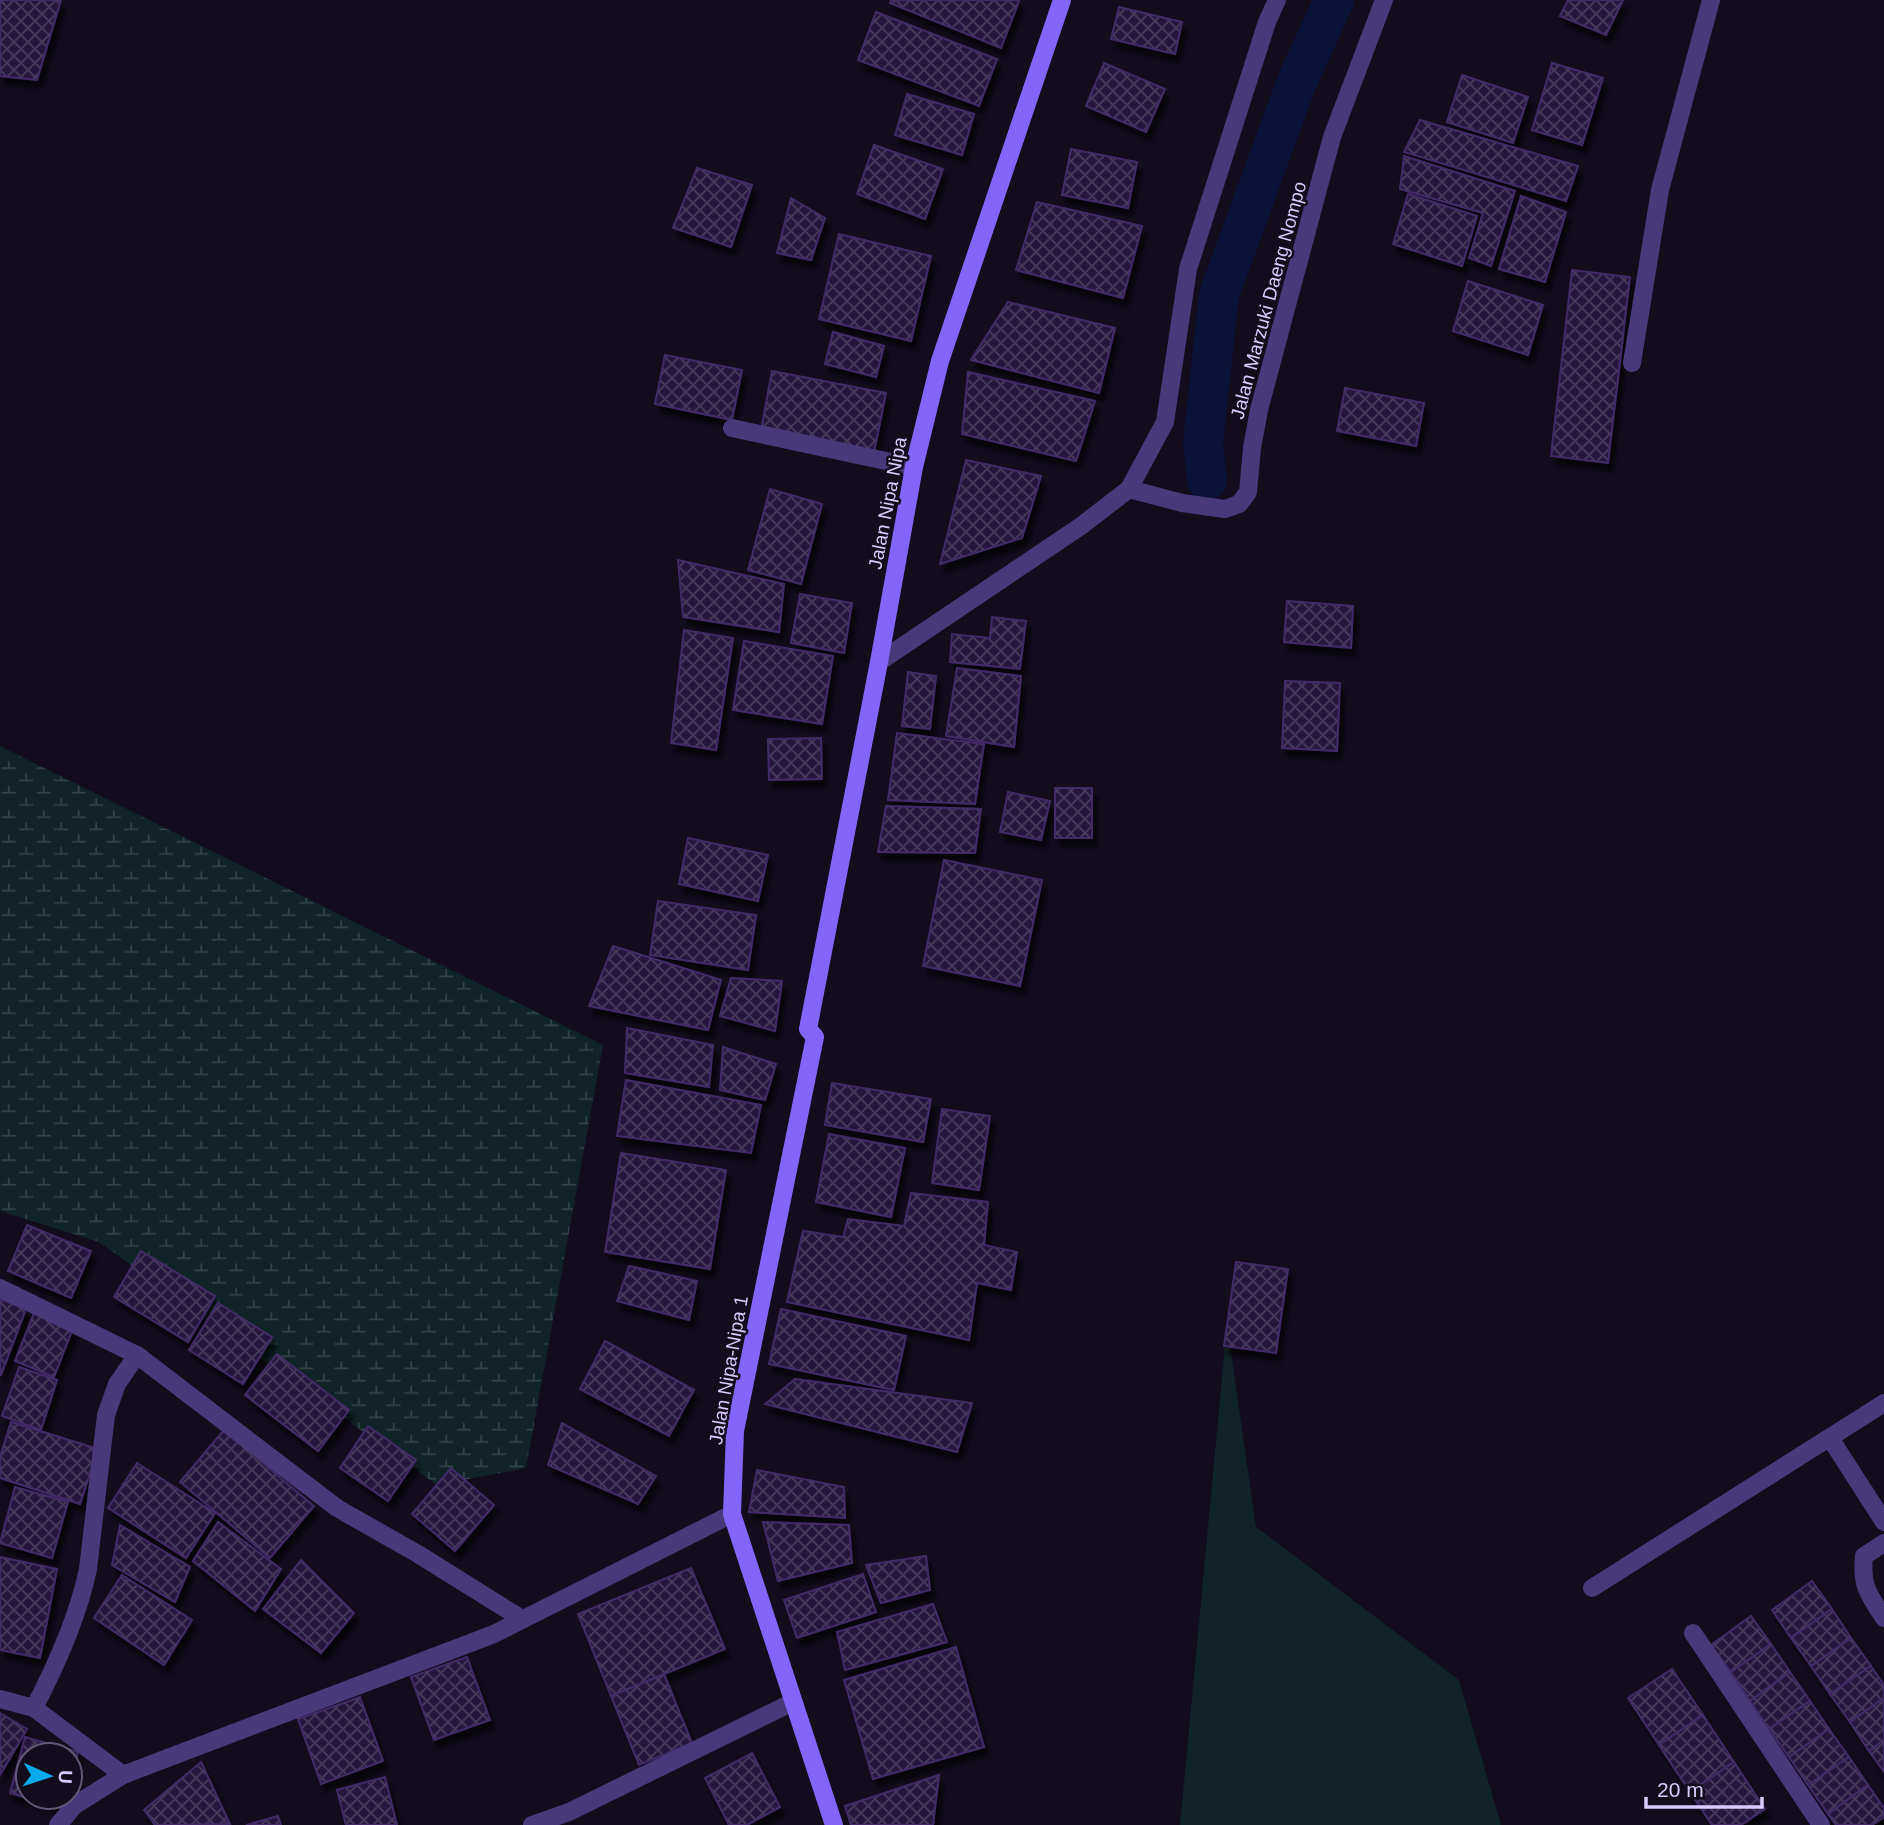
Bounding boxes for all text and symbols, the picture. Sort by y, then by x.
street label: Jalan Marzuki Daeng Nompo [1227,179,1310,421]
street label: Jalan Nipa Nipa [864,435,911,571]
street label: Jalan Nipa-Nipa 1 [705,1294,752,1446]
north arrow [14,1741,84,1811]
scale bar [1646,1766,1762,1810]
text: U [55,1769,76,1784]
text: 20 m [1657,1778,1704,1801]

